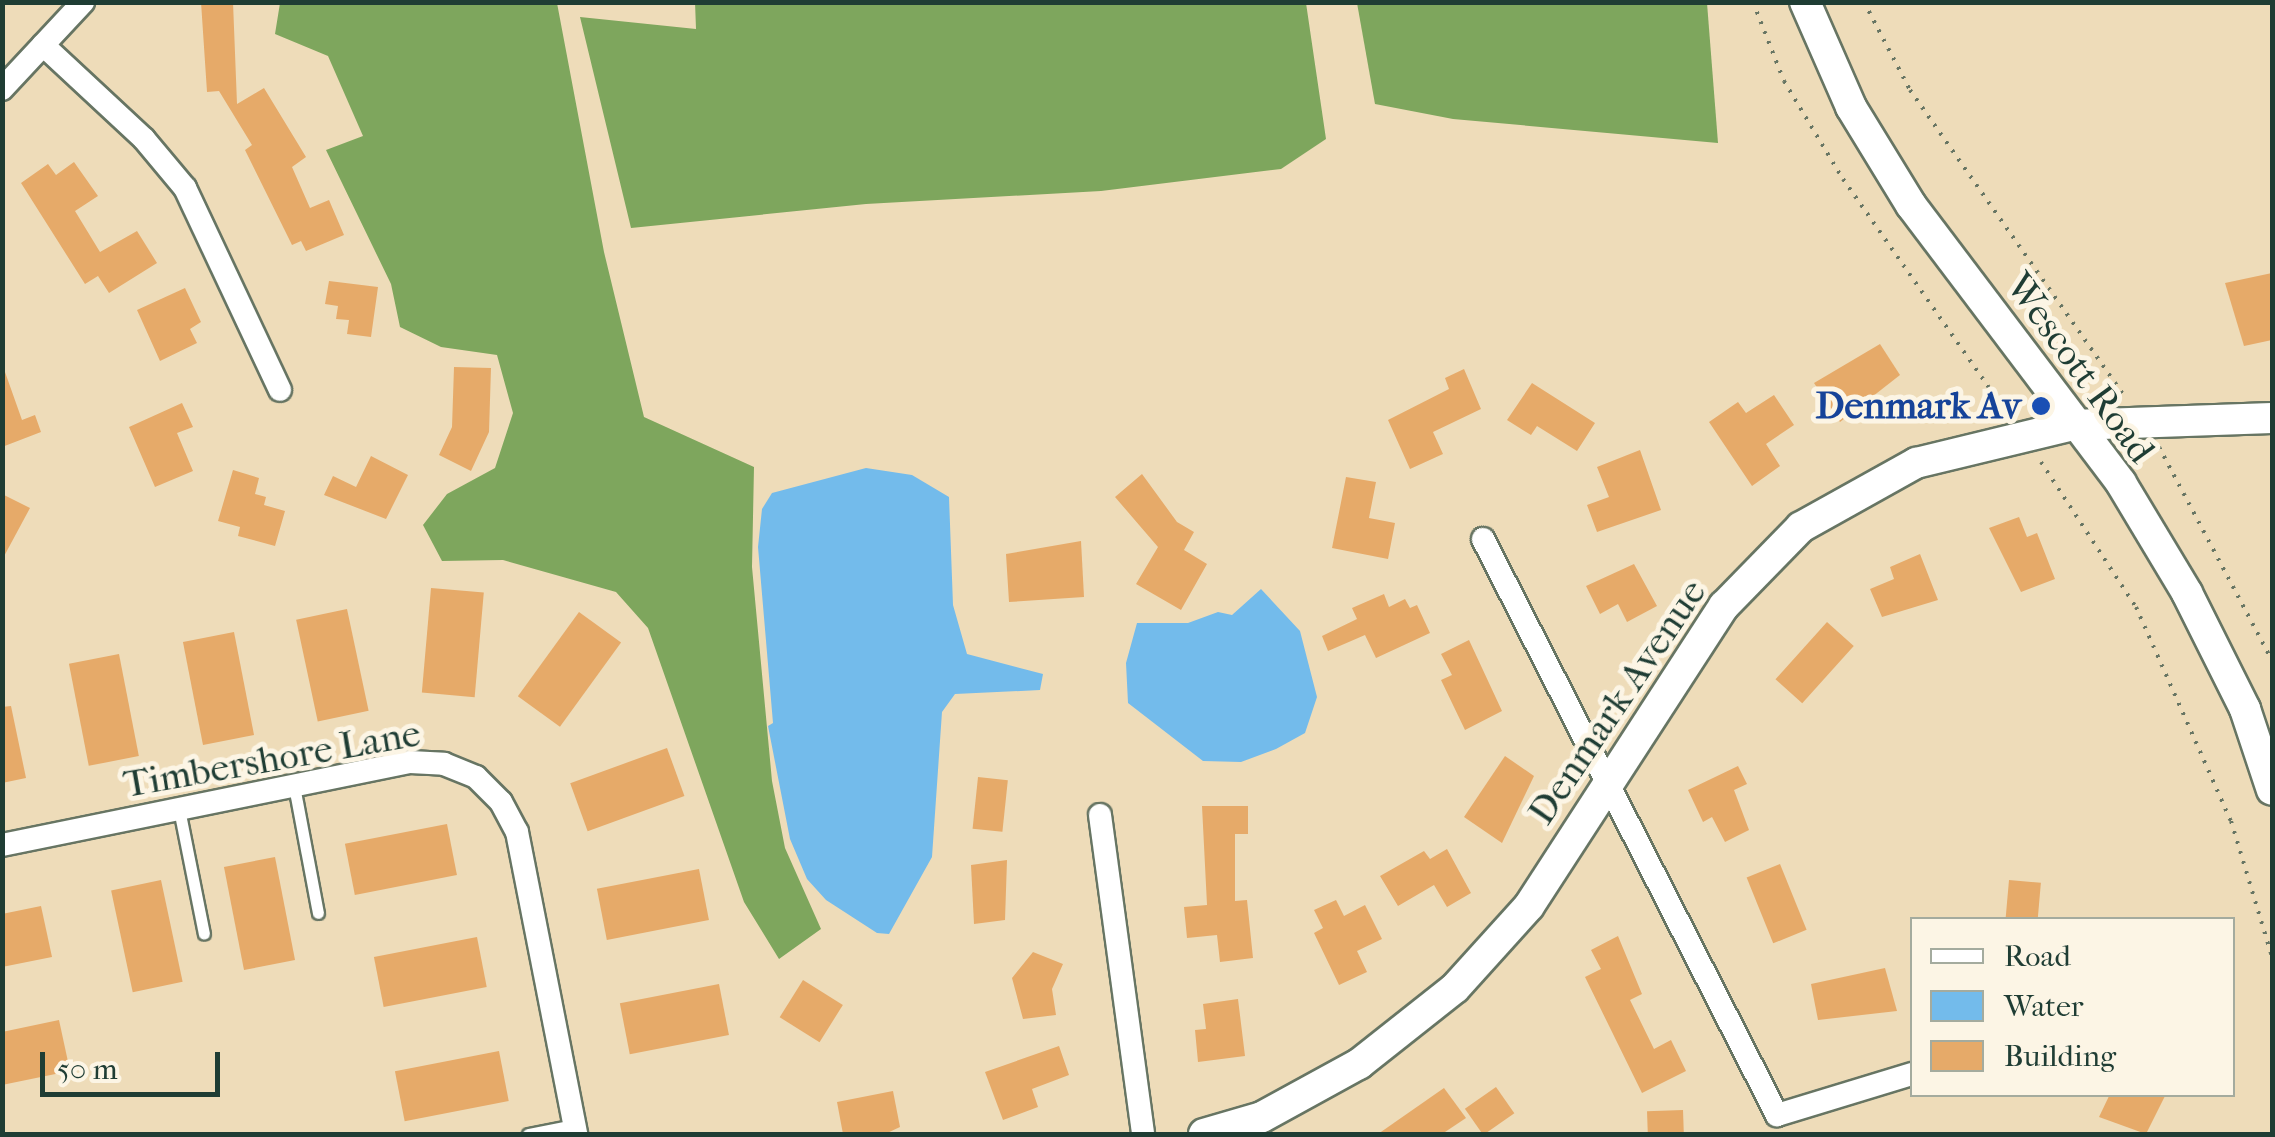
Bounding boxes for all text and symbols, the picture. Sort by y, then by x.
street label: Wescott Road [1996,264,2164,472]
place label: Denmark Av [1816,383,2021,429]
marker: Denmark Av [2030,395,2052,417]
street label: Denmark Avenue [1518,571,1716,833]
street label: Timbershore Lane [120,710,424,808]
legend [1910,917,2235,1097]
text: Road [2004,939,2071,974]
text: Water [2004,989,2084,1024]
scale bar [45,1032,225,1094]
text: Building [2004,1039,2116,1074]
text: 50 m [57,1052,118,1087]

